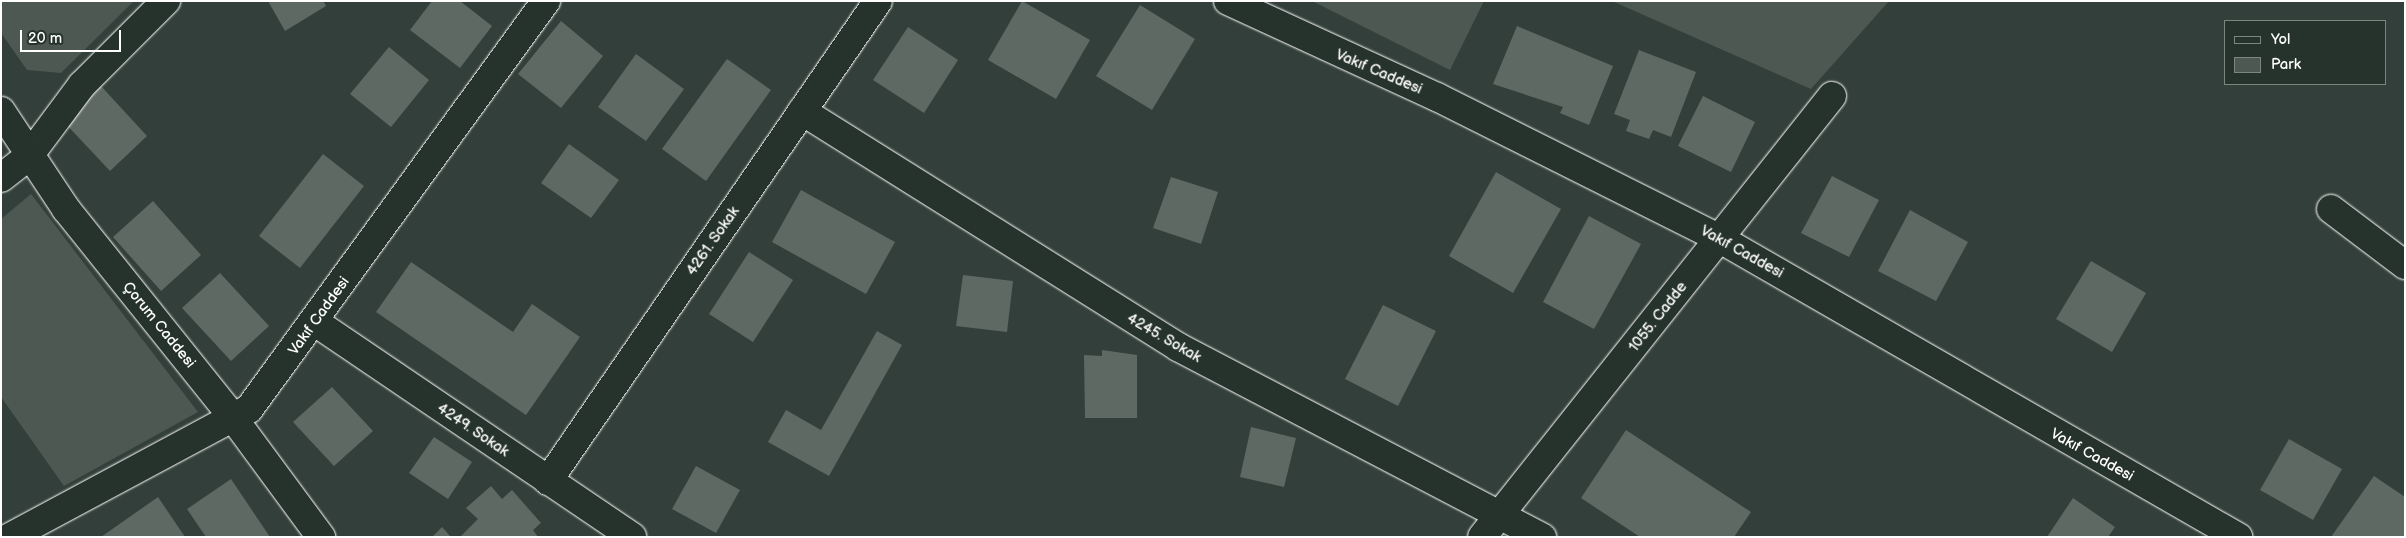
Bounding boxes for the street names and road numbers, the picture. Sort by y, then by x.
street label: Vakıf Caddesi [1333,46,1425,98]
street label: 4261. Sokak [683,203,743,279]
street label: Vakıf Caddesi [1697,222,1787,282]
street label: Vakıf Caddesi [285,273,353,359]
street label: Çorum Caddesi [119,278,199,372]
street label: 1055. Cadde [1625,278,1691,356]
street label: 4245. Sokak [1124,309,1204,367]
street label: 4249. Sokak [434,399,512,461]
street label: Vakıf Caddesi [2047,425,2137,485]

